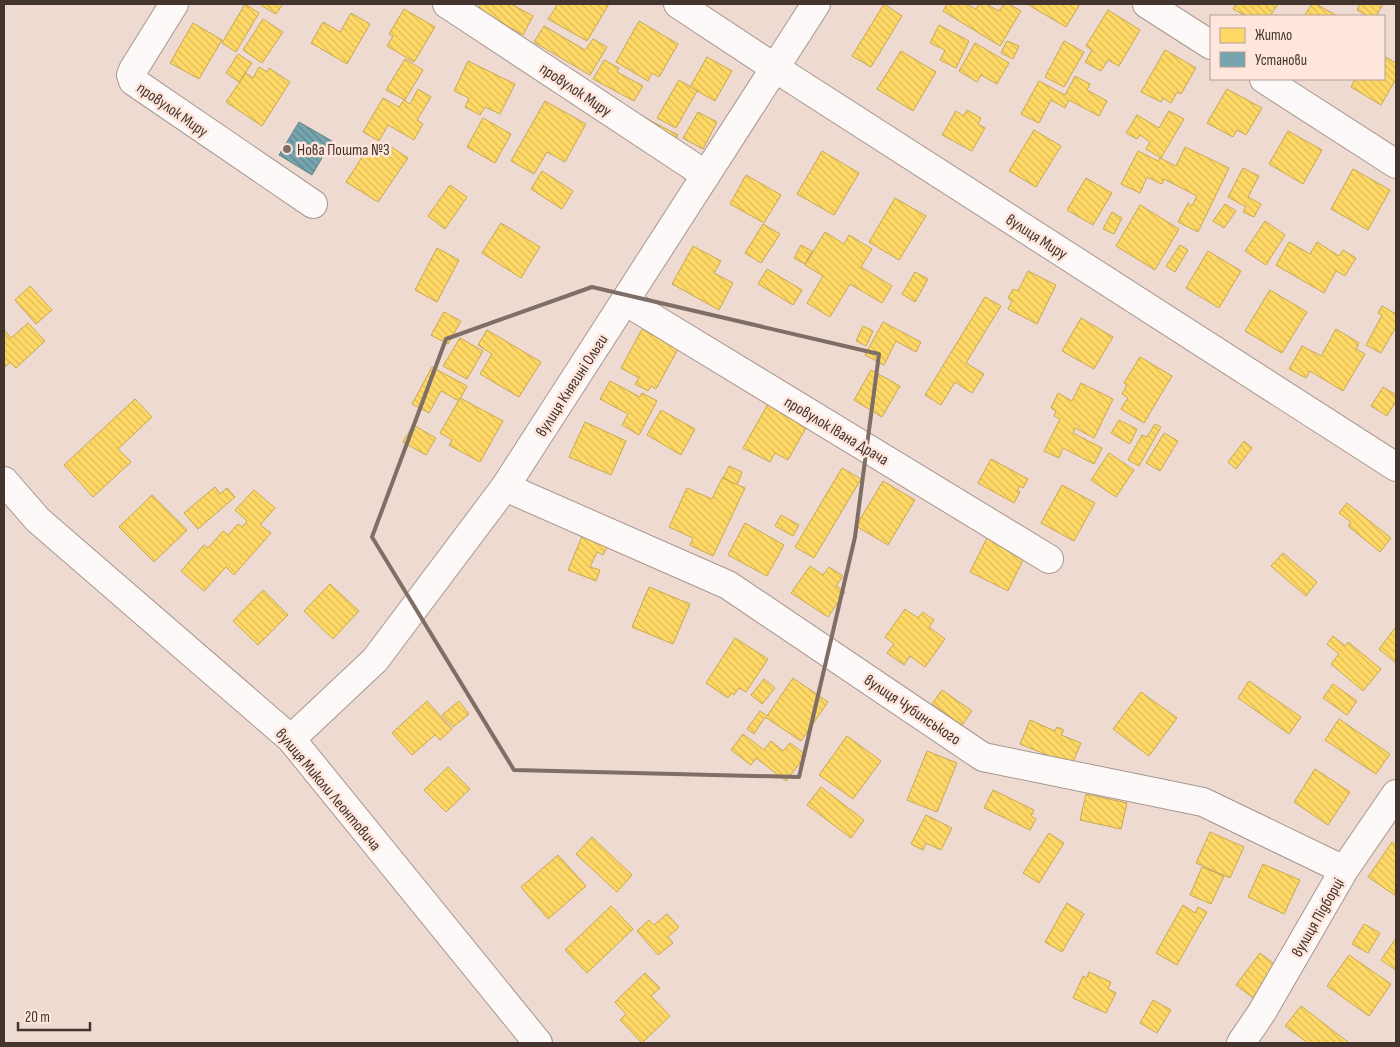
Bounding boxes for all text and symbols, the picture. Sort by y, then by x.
legend [1210,15,1385,80]
text: Житло [1255,26,1292,45]
text: Установи [1255,51,1307,70]
street label: провулок Миру [536,59,615,121]
street label: провулок Миру [133,79,211,142]
place label: Нова Пошта №3 [297,141,390,160]
marker: Нова Пошта №3 [281,143,293,155]
street label: вулиця Миру [1002,210,1070,264]
street label: вулиця Княгині Ольги [532,331,612,440]
street label: провулок Івана Драча [781,393,892,470]
street label: вулиця Чубинського [860,671,964,750]
street label: вулиця Миколи Леонтовича [271,725,384,855]
street label: вулиця Підборці [1288,875,1349,961]
scale bar [18,1000,90,1032]
text: 20 m [25,1008,50,1027]

